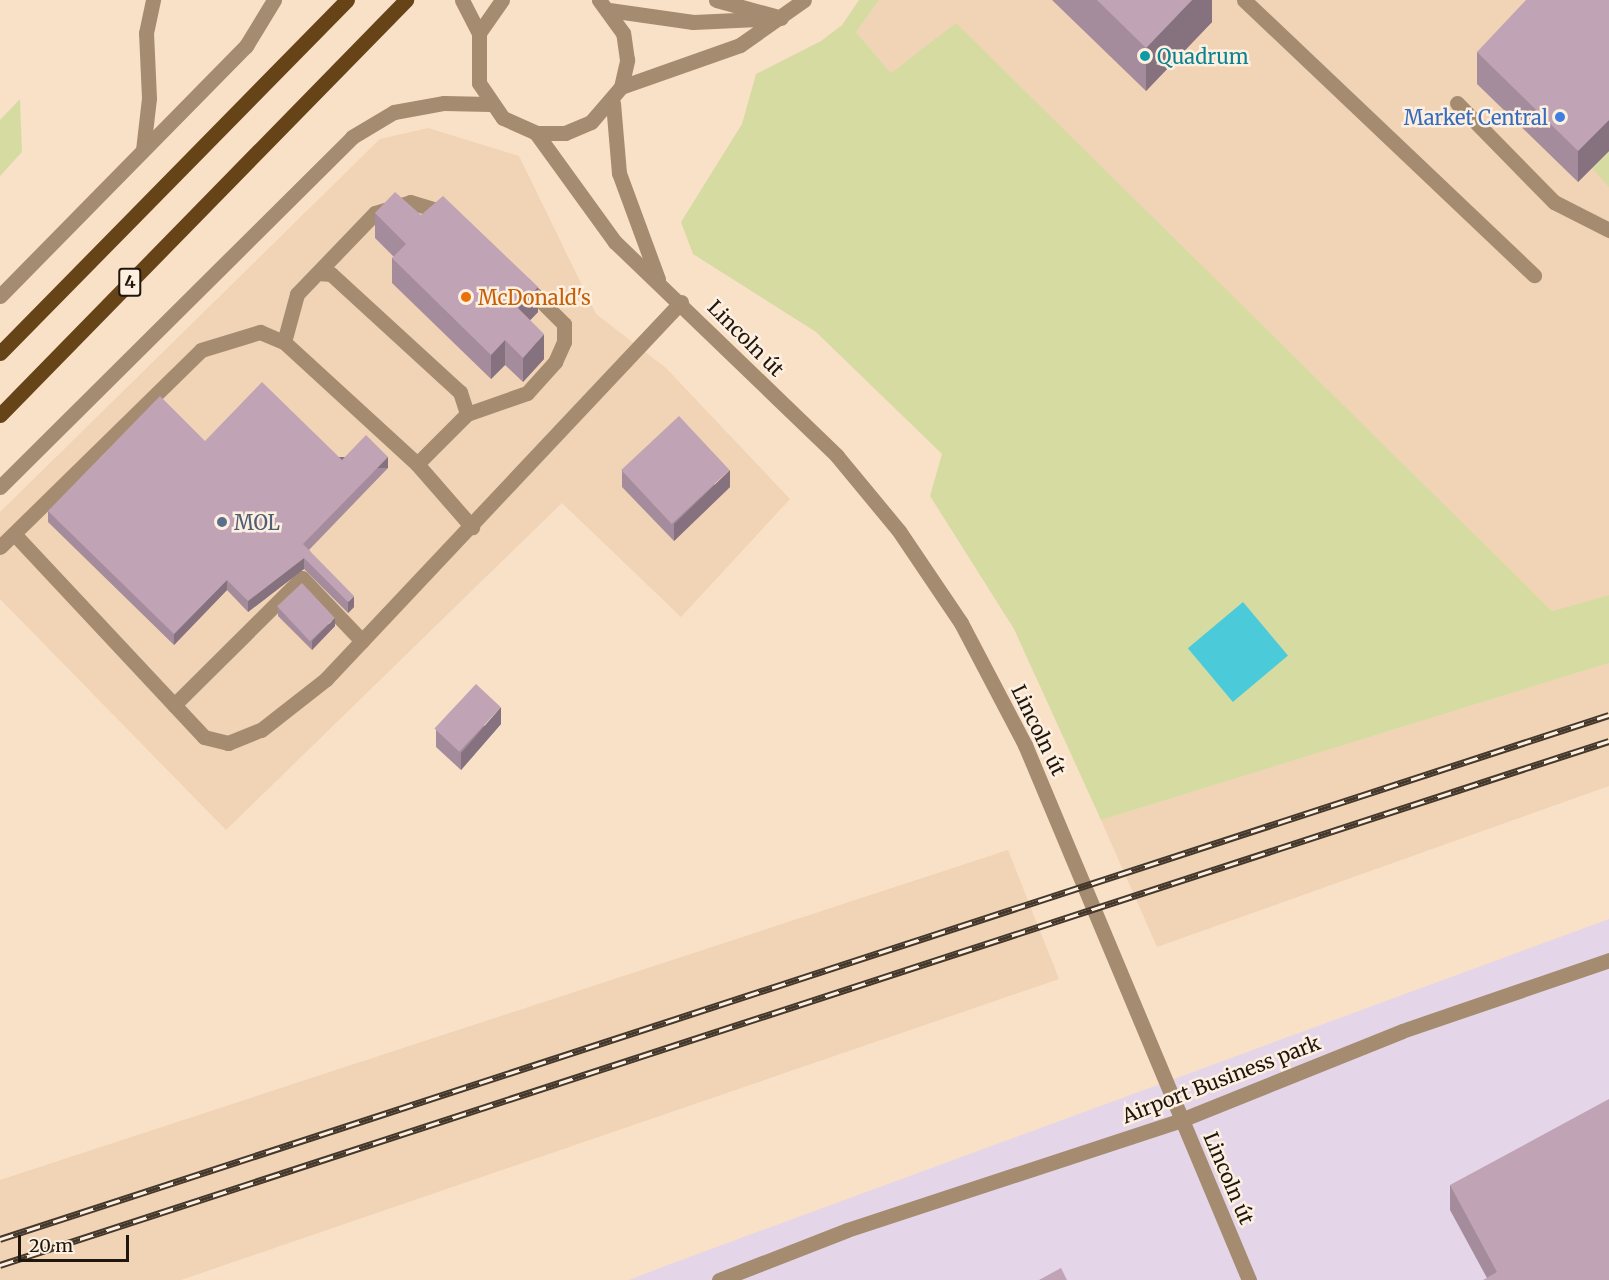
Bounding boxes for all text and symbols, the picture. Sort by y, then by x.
place label: Quadrum [1157,44,1249,68]
marker: Quadrum [1138,49,1152,63]
place label: Market Central [1404,105,1548,129]
marker: Market Central [1553,110,1567,124]
road number: 4 [118,267,142,297]
place label: McDonald's [478,285,591,309]
marker: McDonald's [459,290,473,304]
street label: Lincoln út [703,295,789,381]
place label: MOL [234,510,280,534]
marker: MOL [215,515,229,529]
street label: Lincoln út [1007,681,1071,779]
street label: Airport Business park [1119,1030,1323,1128]
street label: Lincoln út [1199,1128,1259,1228]
scale bar [21,1223,132,1261]
text: 20 m [29,1234,73,1257]

